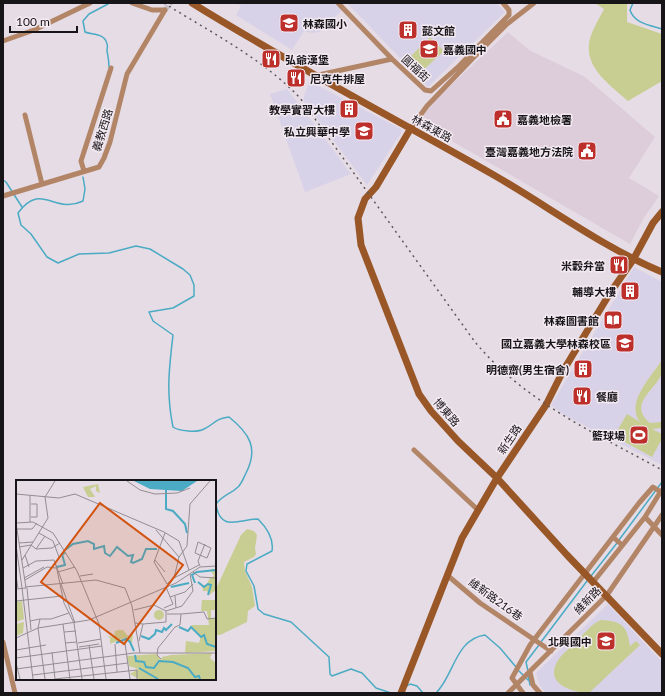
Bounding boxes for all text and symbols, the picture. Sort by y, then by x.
scale bar [10,8,77,34]
school or university icon: 林森國小 [278,12,300,34]
text: 100 m [16,14,50,29]
place label: 林森國小 [303,17,347,30]
building icon: 懿文館 [397,19,419,41]
place label: 懿文館 [422,24,455,37]
school or university icon: 嘉義國中 [418,38,440,60]
place label: 嘉義國中 [443,43,487,56]
restaurant icon: 弘爺漢堡 [260,48,282,70]
street label: 圓福街 [399,52,433,84]
place label: 弘爺漢堡 [285,53,329,66]
restaurant icon: 尼克牛排屋 [285,67,307,89]
place label: 尼克牛排屋 [310,72,365,85]
building icon: 教學實習大樓 [338,98,360,120]
place label: 教學實習大樓 [269,103,335,116]
street label: 義教西路 [89,107,115,153]
public building icon: 嘉義地檢署 [492,108,514,130]
street label: 林森東路 [410,112,454,144]
place label: 嘉義地檢署 [517,113,572,126]
school or university icon: 私立興華中學 [353,120,375,142]
place label: 私立興華中學 [283,125,350,138]
public building icon: 臺灣嘉義地方法院 [576,140,598,162]
place label: 臺灣嘉義地方法院 [485,145,573,158]
restaurant icon: 米穀弁當 [608,254,630,276]
place label: 米穀弁當 [561,259,605,272]
building icon: 輔導大樓 [619,280,641,302]
place label: 輔導大樓 [572,285,616,298]
library icon: 林森圖書館 [602,309,624,331]
place label: 林森圖書館 [544,314,599,327]
school or university icon: 國立嘉義大學林森校區 [614,332,636,354]
place label: 國立嘉義大學林森校區 [501,337,611,350]
building icon: 明德齋(男生宿舍) [572,358,594,380]
place label: 明德齋(男生宿舍) [486,363,569,376]
restaurant icon: 餐廳 [571,385,593,407]
place label: 餐廳 [596,390,618,403]
street label: 博東路 [431,395,463,429]
street label: 新生路 [494,422,524,456]
sports icon: 籃球場 [628,424,650,446]
place label: 籃球場 [592,429,625,442]
inset map [16,480,216,680]
street label: 維新路216巷 [467,575,525,623]
street label: 維新路 [571,584,603,616]
school or university icon: 北興國中 [595,630,617,652]
place label: 北興國中 [548,635,592,648]

